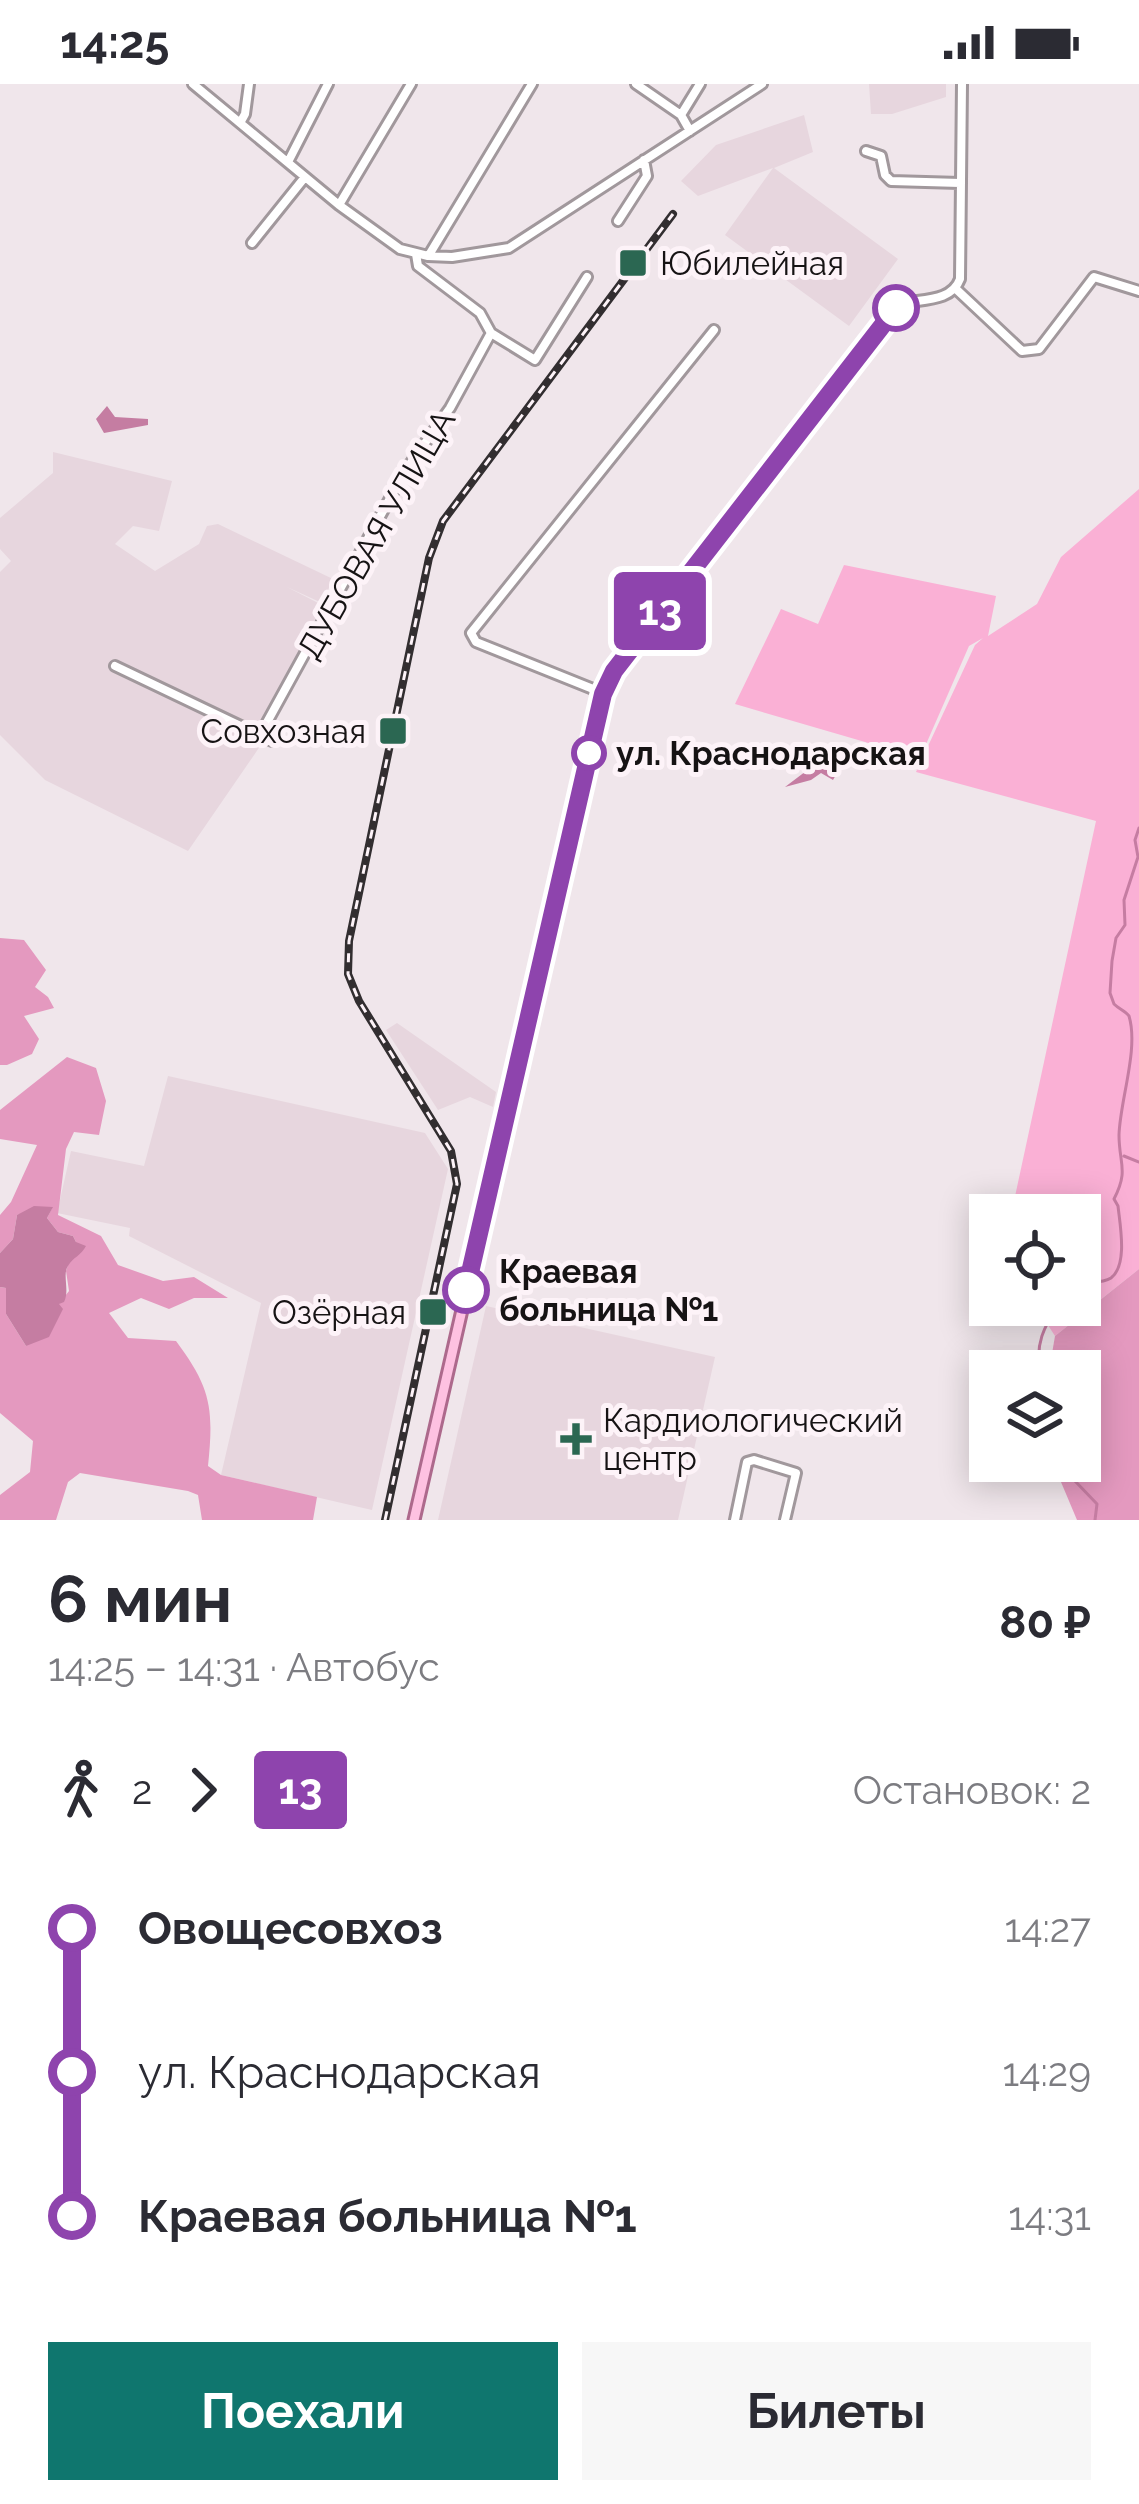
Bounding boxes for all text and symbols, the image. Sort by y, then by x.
text: 14:25 [60,16,169,69]
place label: Юбилейная [660,244,844,283]
marker: Юбилейная [617,247,649,279]
unlabelled marker [874,286,918,330]
street label: ДУБОВАЯ УЛИЦА [289,403,463,665]
line badge: 13 [606,572,714,650]
text: 13 [638,586,682,635]
place label: Совхозная [201,712,366,751]
marker: Совхозная [377,715,409,747]
place label: ул. Краснодарская [616,734,926,773]
marker: ул. Краснодарская [573,737,605,769]
map controls [969,1194,1101,1482]
button: locate [969,1194,1101,1326]
place label: Краевая больница №1 [499,1252,718,1329]
marker: Краевая больница №1 [444,1268,488,1312]
place label: Озёрная [272,1293,406,1332]
marker: Озёрная [417,1296,449,1328]
button: layers [969,1350,1101,1482]
place label: Кардиологический центр [603,1401,903,1478]
marker: Кардиологический центр [560,1423,592,1455]
text: 6 мин [48,1560,232,1637]
text: 80 ₽ [999,1596,1091,1649]
text: 14:25 – 14:31 · Автобус [48,1644,440,1690]
icon: walk [48,1757,114,1823]
icon: forward [170,1757,236,1823]
text: 13 [278,1765,323,1814]
text: 2 [132,1767,152,1813]
text: Остановок: 2 [853,1767,1091,1813]
text: Овощесовхоз [138,1902,443,1955]
text: 14:27 [1004,1905,1091,1951]
text: ул. Краснодарская [138,2046,541,2099]
text: 14:29 [1003,2049,1091,2095]
text: Краевая больница №1 [138,2190,637,2243]
text: 14:31 [1008,2193,1091,2239]
button: Поехали [48,2342,558,2480]
button: Билеты [582,2342,1091,2480]

